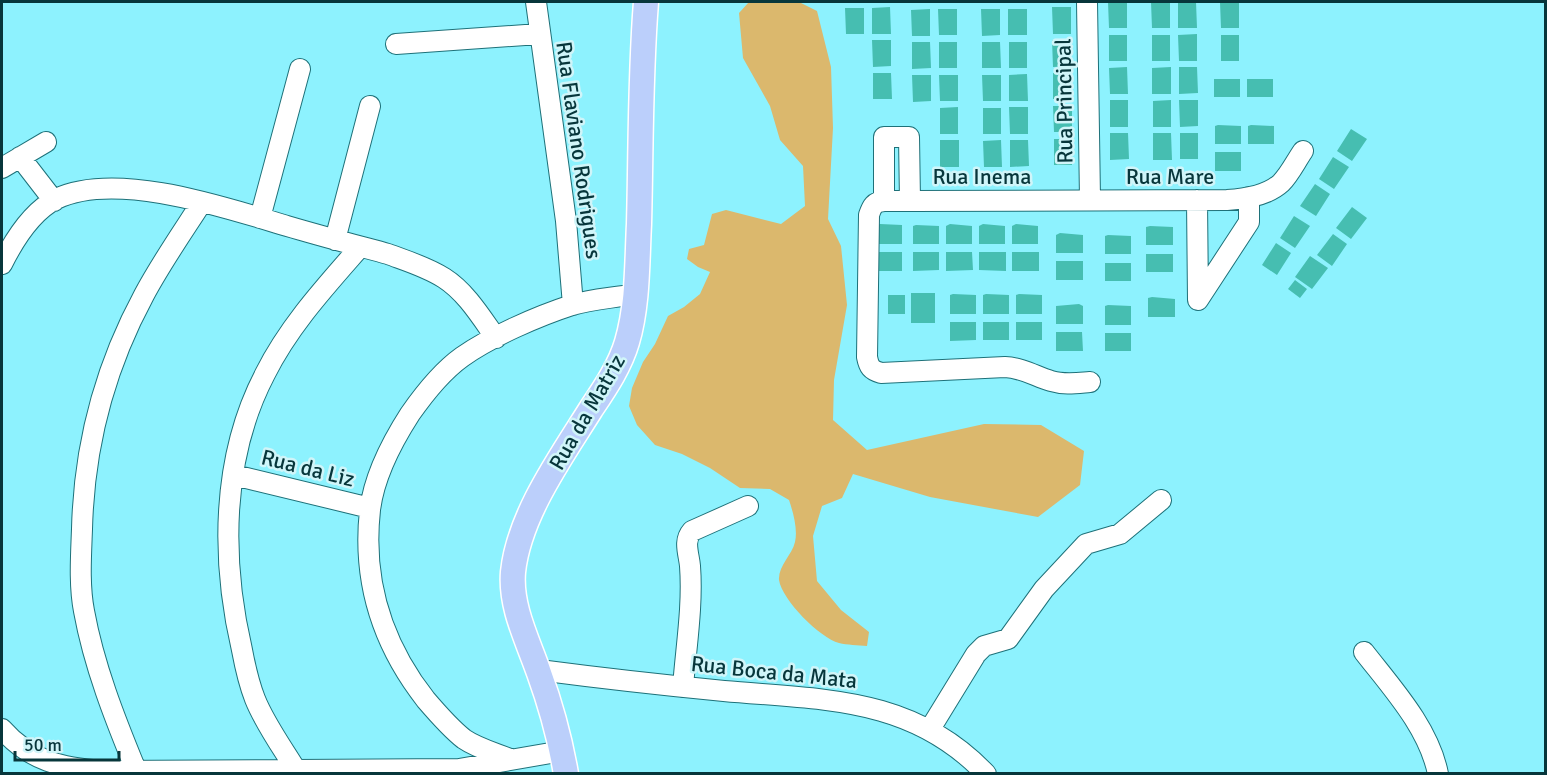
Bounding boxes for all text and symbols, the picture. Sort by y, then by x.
street label: Rua Principal [1049,38,1079,164]
street label: Rua Flaviano Rodrigues [550,40,608,260]
street label: Rua Inema [933,163,1031,190]
street label: Rua Mare [1126,163,1214,190]
street label: Rua da Matriz [543,349,631,475]
street label: Rua da Liz [259,443,358,493]
street label: Rua Boca da Mata [690,650,858,694]
scale bar [15,724,118,762]
text: 50 m [24,734,62,756]

